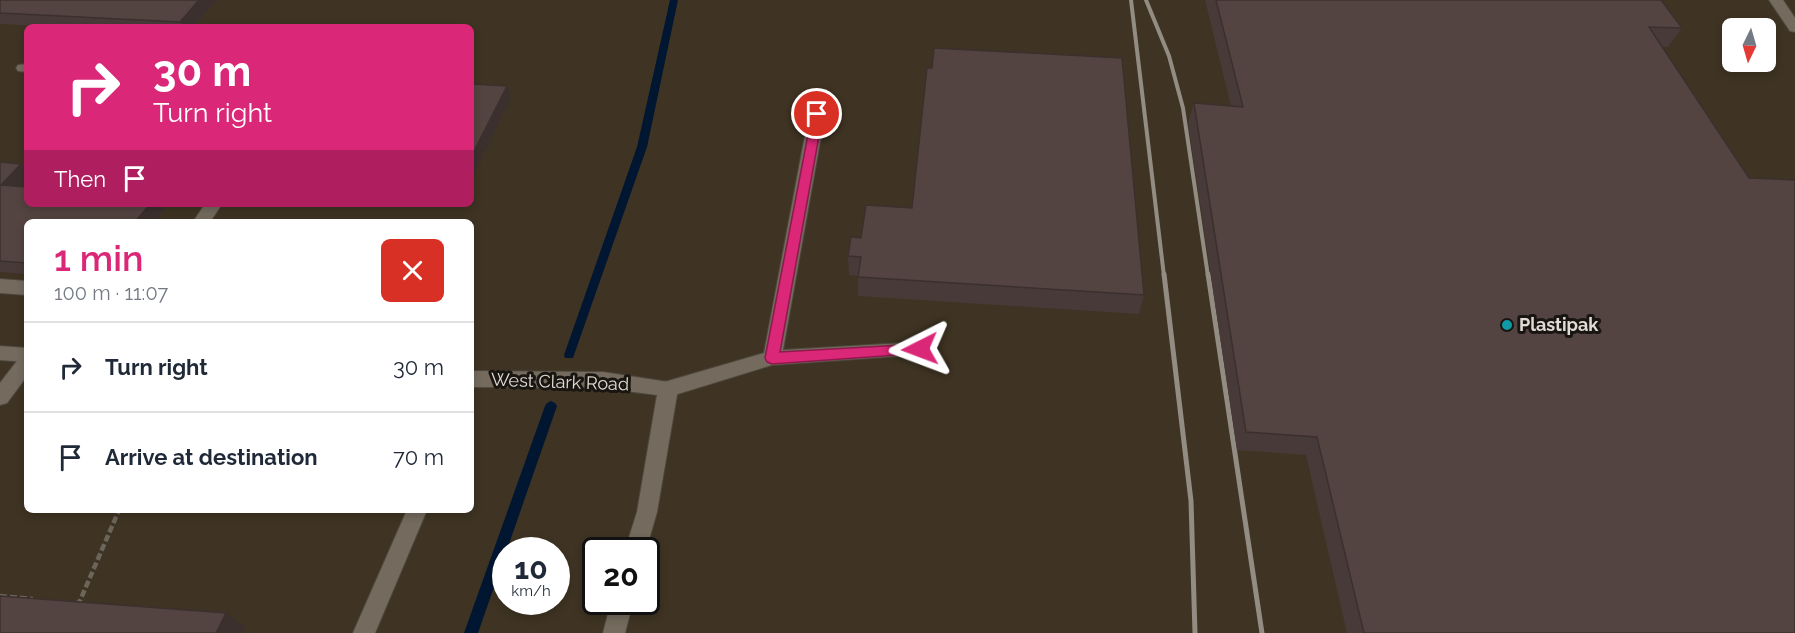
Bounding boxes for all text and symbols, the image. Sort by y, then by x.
north arrow [1722,18,1776,72]
map controls [1722,18,1776,72]
text: 30 m [153,47,251,96]
icon: right [54,48,132,126]
pin [791,88,842,139]
text: Turn right [153,97,272,128]
icon: arrive [800,97,833,130]
icon: arrive [118,162,151,195]
text: Then [54,166,106,192]
text: 1 min [54,237,143,279]
button: close [381,239,444,302]
text: 100 m · 11:07 [54,281,168,305]
place label: Plastipak [1519,314,1599,335]
position arrow [888,317,952,381]
marker: Plastipak [1500,318,1514,332]
icon: right [54,351,87,384]
text: Turn right [105,354,208,380]
text: 30 m [393,354,444,380]
street label: West Clark Road [491,369,629,394]
icon: arrive [54,441,87,474]
text: Arrive at destination [105,444,318,470]
text: 70 m [393,444,444,470]
speed limit sign: 20 [582,537,660,615]
text: 10 [514,551,548,586]
text: km/h [511,582,551,600]

